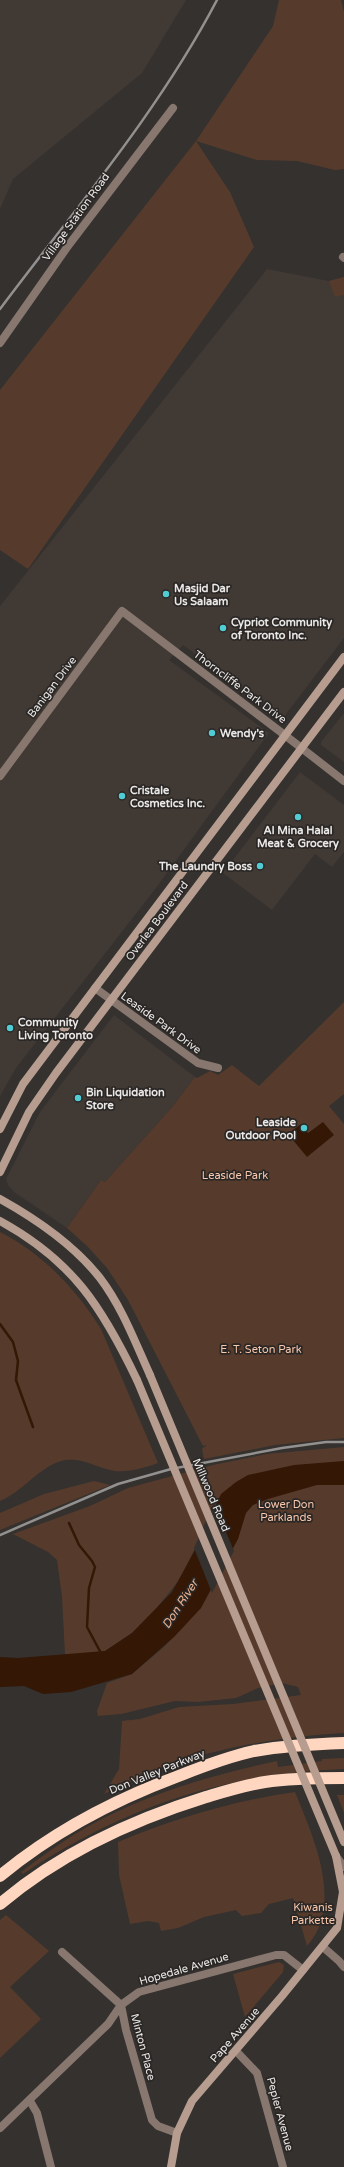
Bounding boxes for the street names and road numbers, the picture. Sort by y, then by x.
street label: Village Station Road [40,170,112,264]
street label: Thorncliffe Park Drive [191,648,289,726]
street label: Banigan Drive [25,654,79,720]
street label: Overlea Boulevard [123,879,191,963]
street label: Leaside Park Drive [118,989,204,1057]
street label: Millwood Road [190,1456,232,1534]
street label: Don Valley Parkway [107,1747,207,1797]
street label: Hopedale Avenue [138,1950,230,1988]
street label: Pape Avenue [208,2005,262,2065]
street label: Minton Place [128,2012,158,2082]
street label: Pepler Avenue [264,2076,296,2152]

